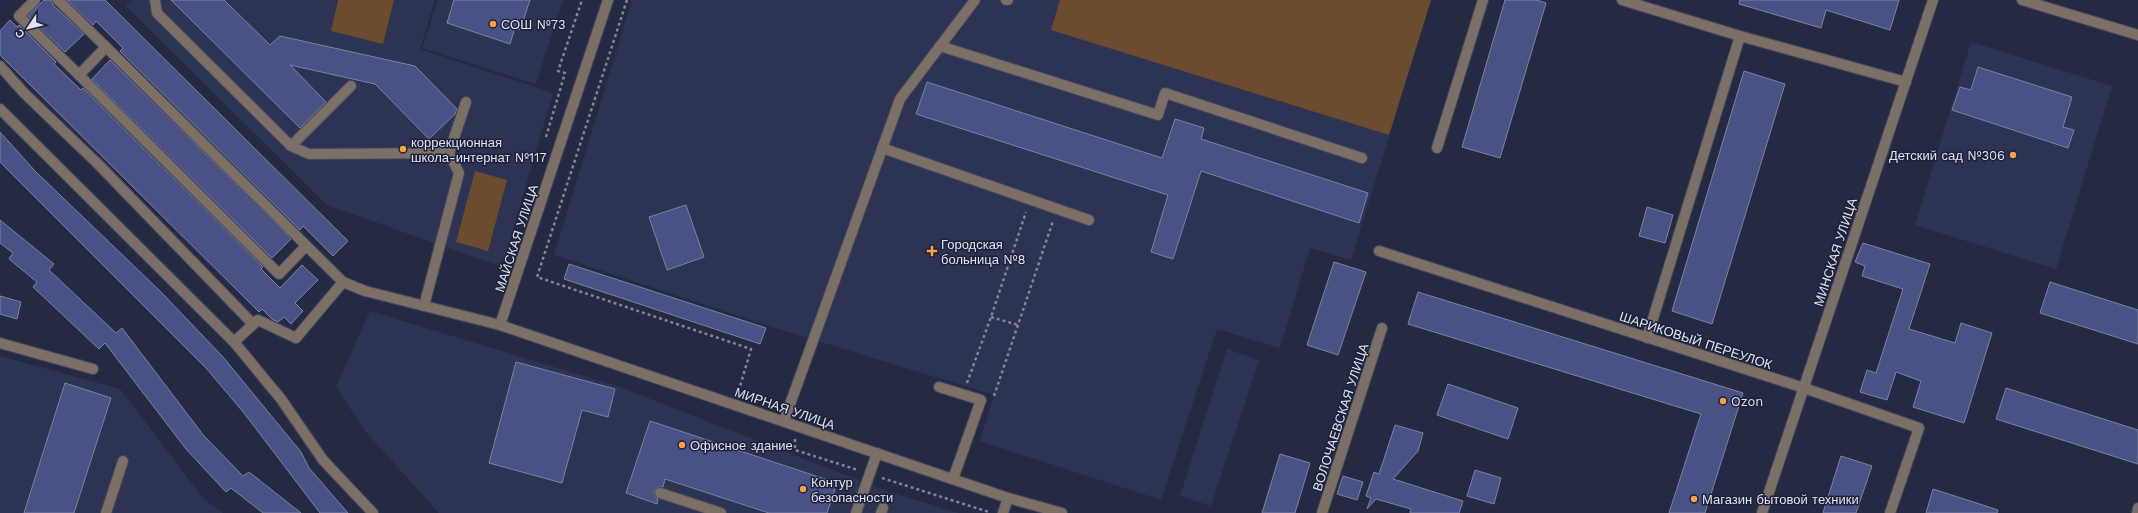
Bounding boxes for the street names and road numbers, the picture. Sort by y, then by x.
street label: МАЙСКАЯ УЛИЦА [492,182,541,294]
street label: МИНСКАЯ УЛИЦА [1811,196,1860,308]
street label: ШАРИКОВЫЙ ПЕРЕУЛОК [1618,309,1774,372]
street label: ВОЛОЧАЕВСКАЯ УЛИЦА [1310,341,1372,493]
street label: МИРНАЯ УЛИЦА [733,384,837,433]

